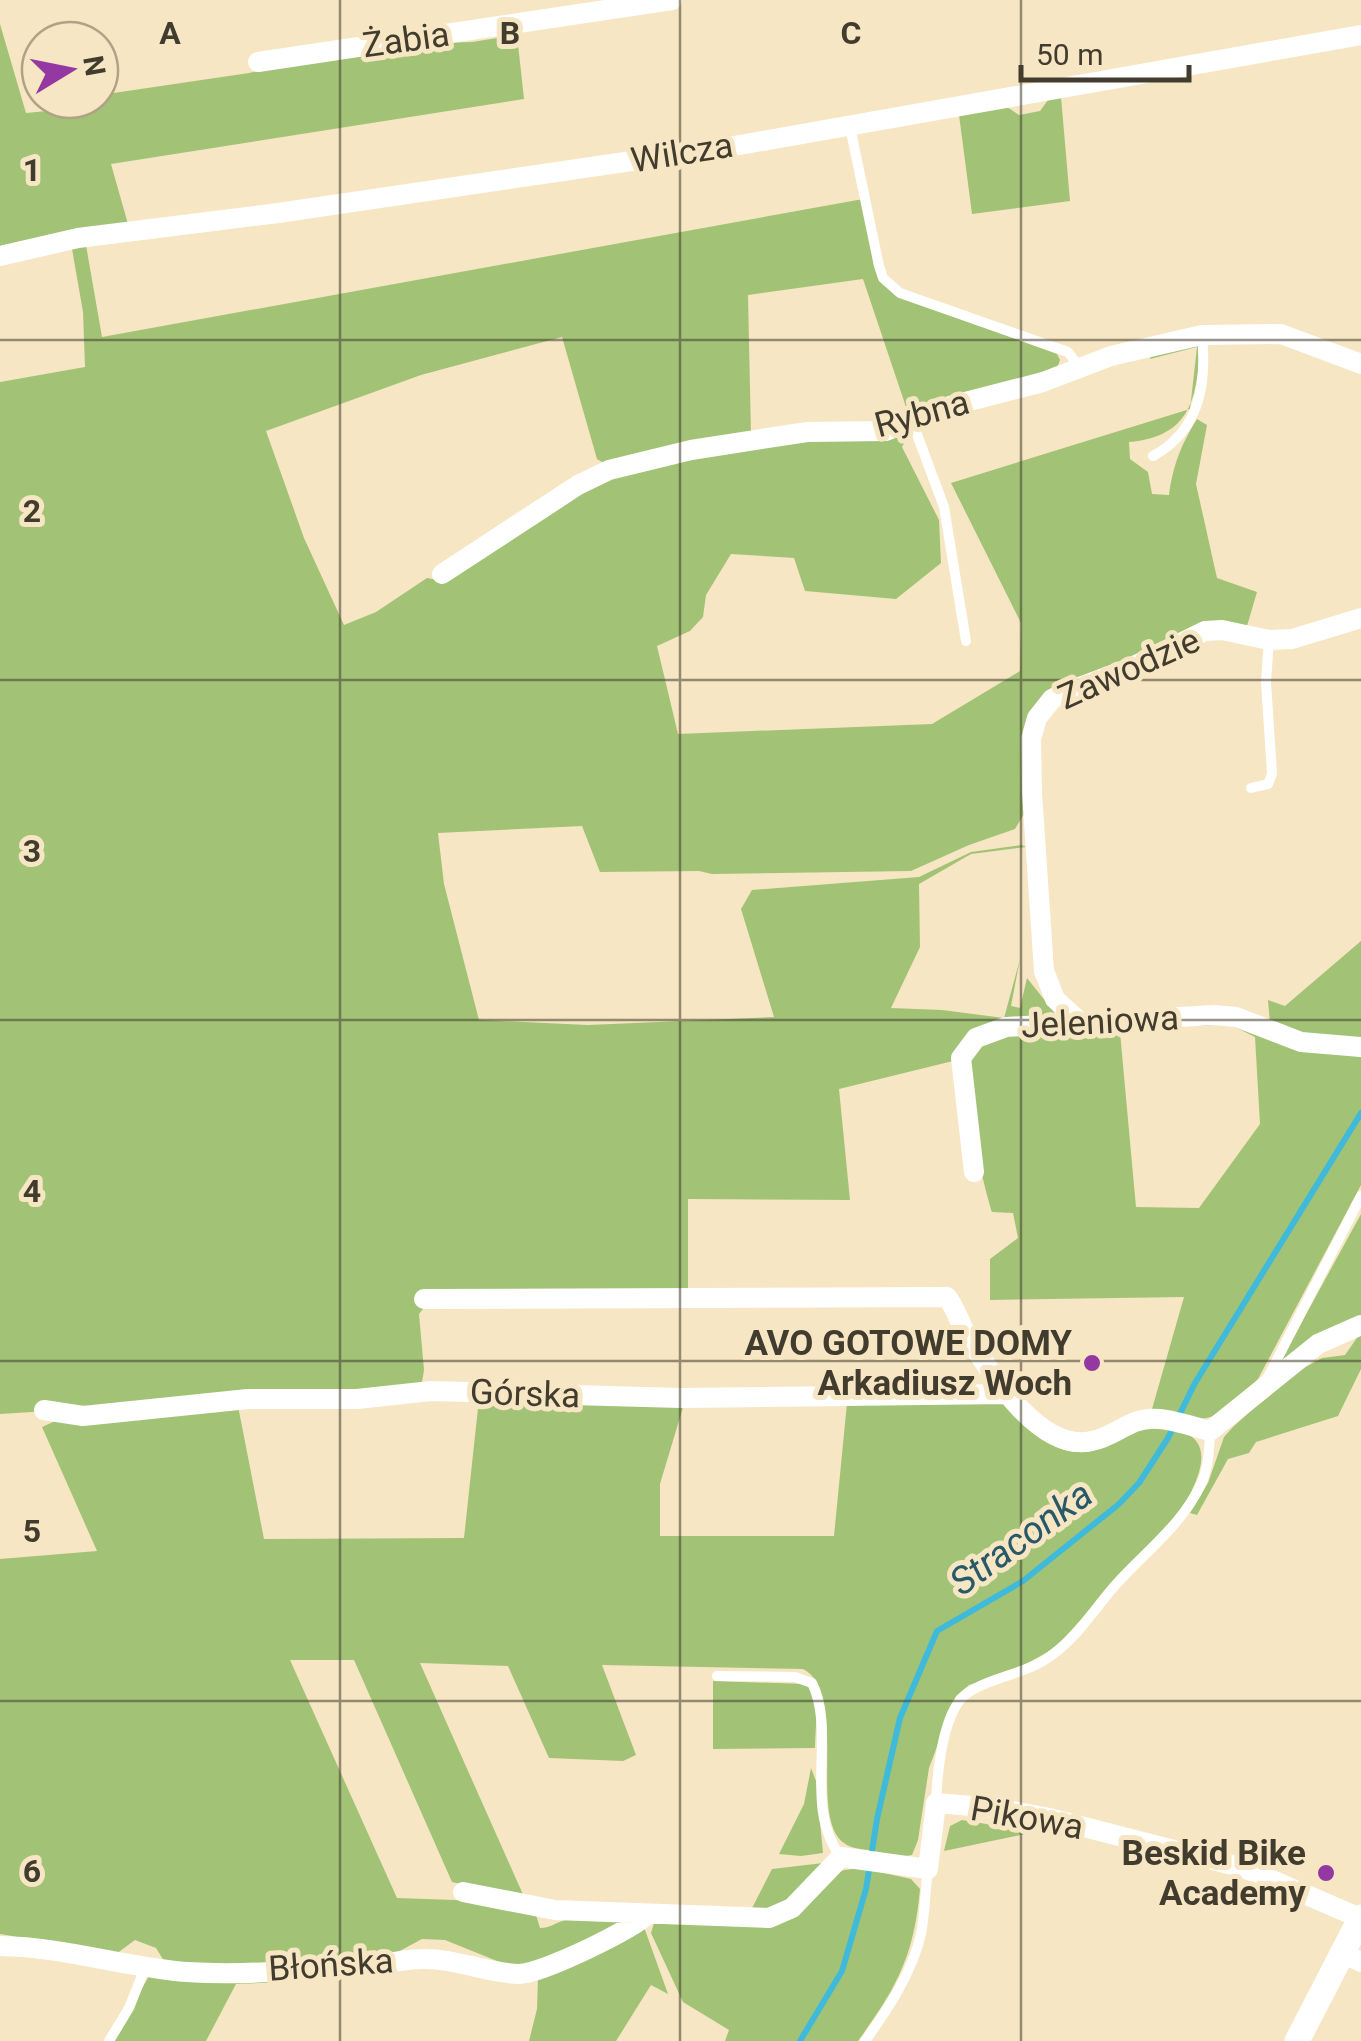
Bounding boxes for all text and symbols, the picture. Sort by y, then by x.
text: A [159,14,181,52]
street label: Żabia [360,14,452,66]
text: B [500,14,520,52]
text: C [841,14,861,52]
north arrow [20,20,120,120]
scale bar [1021,20,1188,82]
text: 50 m [1036,37,1103,72]
text: N [76,53,112,78]
street label: Wilcza [628,125,736,181]
text: 1 [23,151,41,189]
street label: Rybna [870,382,974,446]
text: 2 [23,492,41,530]
street label: Zawodzie [1052,620,1206,718]
text: 3 [23,832,41,870]
street label: Jeleniowa [1020,997,1180,1047]
text: 4 [23,1172,41,1210]
place label: AVO GOTOWE DOMY Arkadiusz Woch [744,1323,1072,1404]
marker: AVO GOTOWE DOMY Arkadiusz Woch [1081,1352,1103,1374]
street label: Górska [469,1372,581,1416]
water label: Straconka [941,1472,1101,1604]
text: 5 [23,1512,41,1550]
street label: Pikowa [967,1788,1087,1848]
place label: Beskid Bike Academy [1122,1833,1306,1914]
text: 6 [23,1852,41,1890]
marker: Beskid Bike Academy [1315,1862,1337,1884]
street label: Błońska [267,1940,395,1990]

